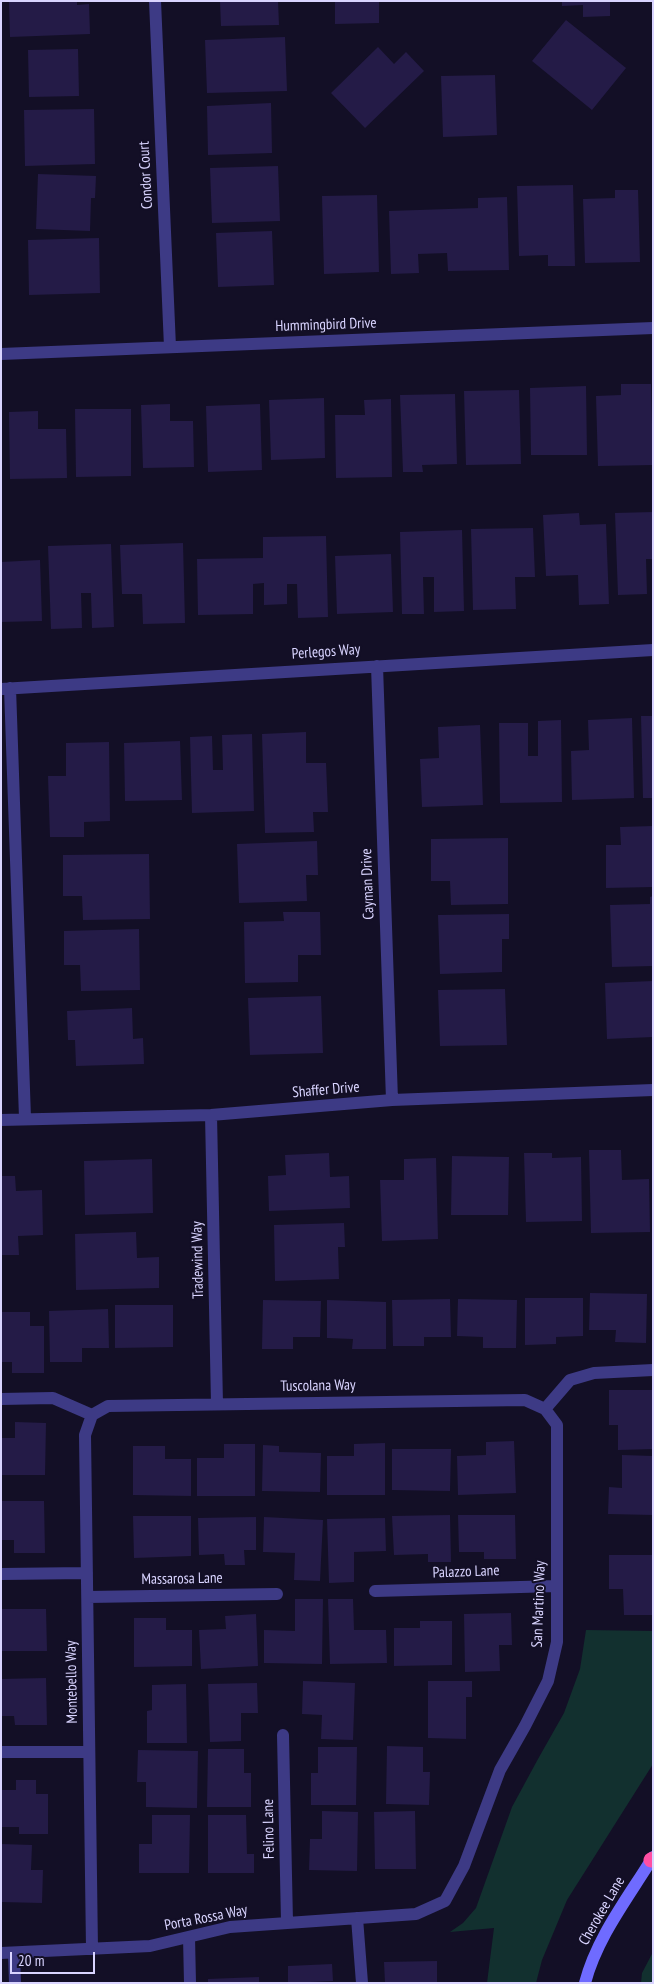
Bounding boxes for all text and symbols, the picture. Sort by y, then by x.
street label: Condor Court [135,141,157,209]
street label: Hummingbird Drive [275,314,377,336]
street label: Perlegos Way [291,641,361,663]
street label: Cayman Drive [358,848,378,920]
street label: Shaffer Drive [292,1078,360,1102]
street label: Tradewind Way [188,1221,208,1299]
street label: Tuscolana Way [280,1376,356,1396]
street label: San Martino Way [528,1560,550,1648]
street label: Palazzo Lane [432,1562,500,1582]
street label: Massarosa Lane [141,1569,223,1589]
street label: Montebello Way [62,1640,82,1724]
street label: Felino Lane [259,1799,279,1859]
street label: Cherokee Lane [575,1874,629,1948]
street label: Porta Rossa Way [163,1901,249,1935]
scale bar [12,1942,98,1974]
text: 20 m [18,1951,44,1970]

